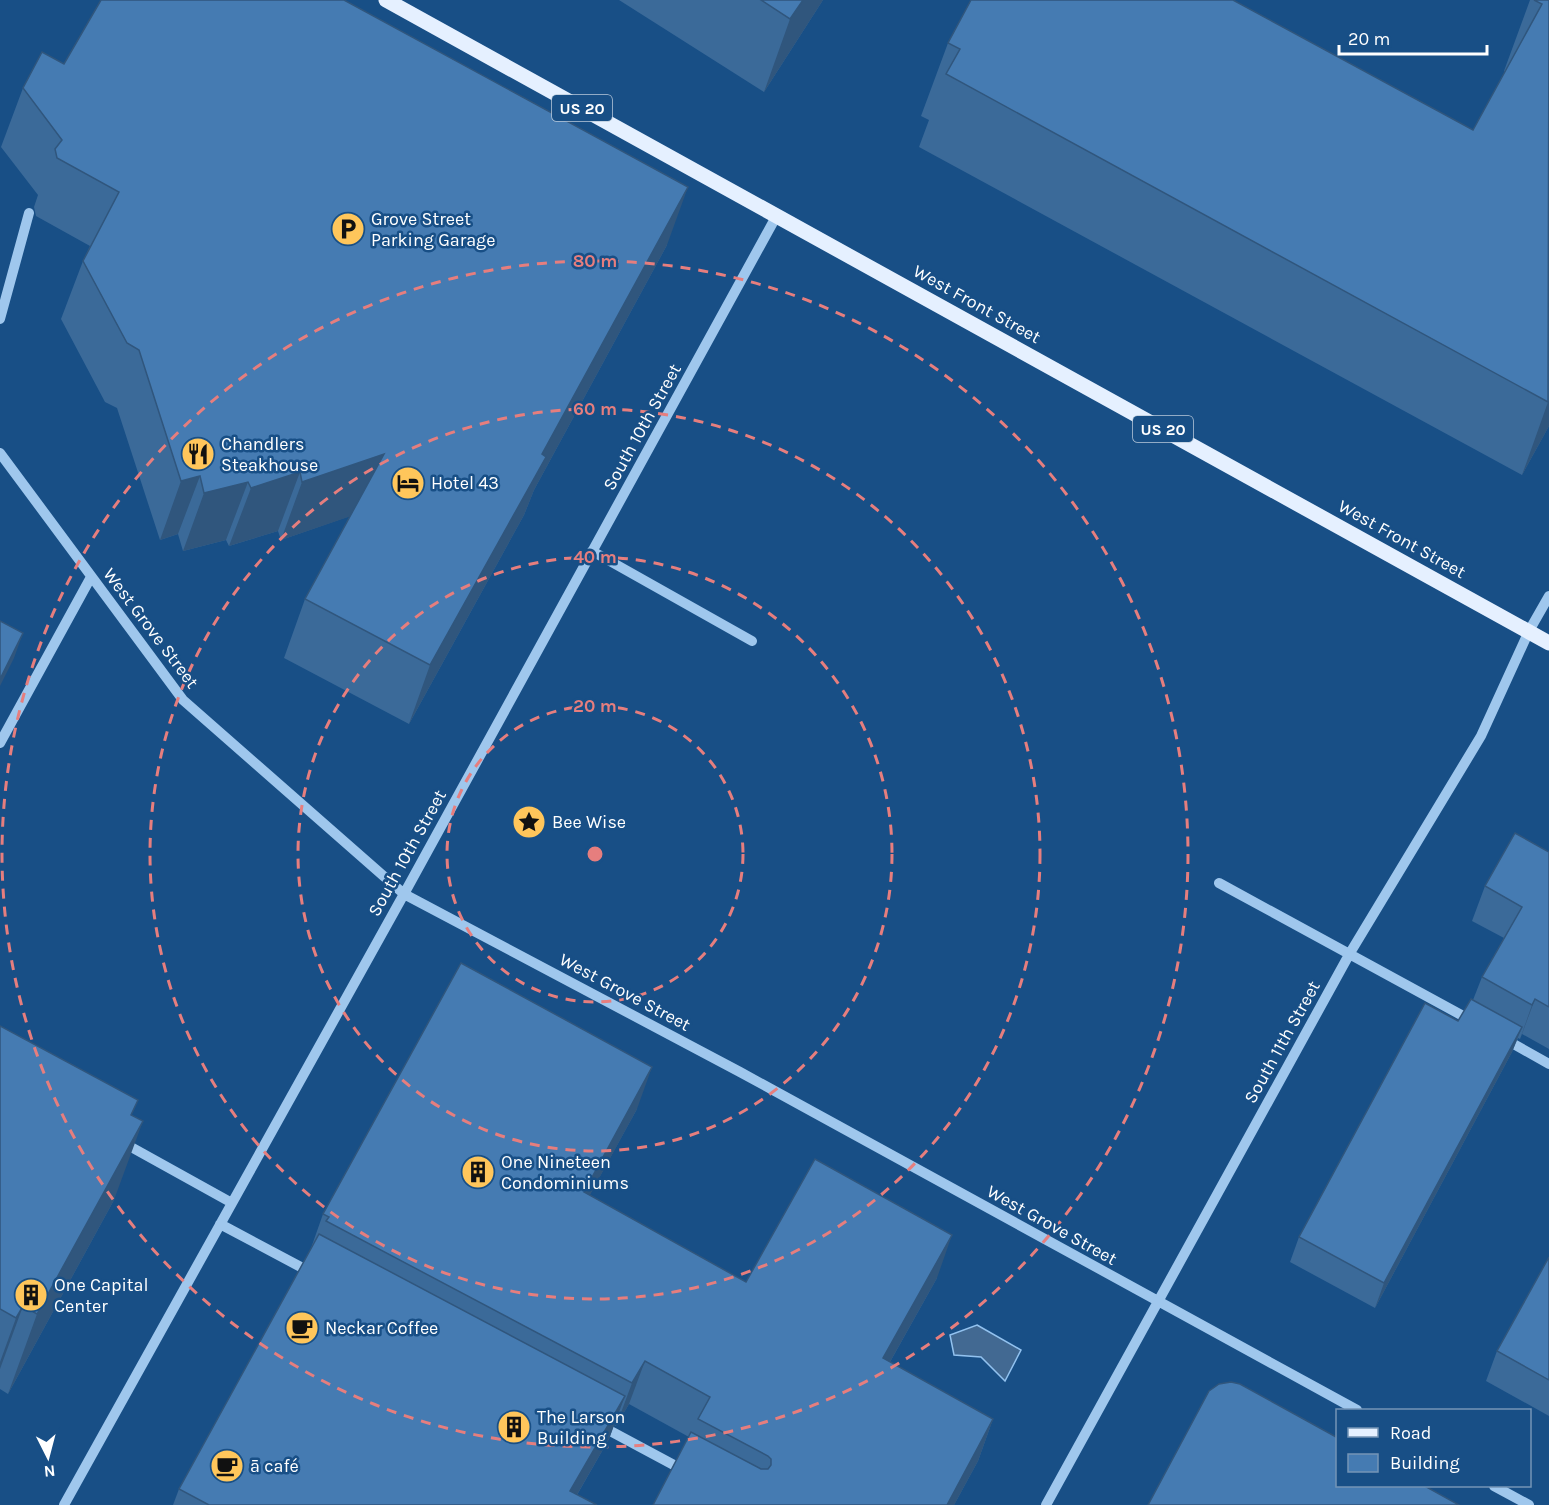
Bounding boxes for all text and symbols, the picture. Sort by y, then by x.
scale bar [1339,18,1488,56]
text: 20 m [1348,28,1390,50]
road number: US 20 [552,95,612,121]
place label: Grove Street Parking Garage [371,208,496,251]
parking icon: Grove Street Parking Garage [330,211,366,247]
text: 80 m [573,250,617,272]
street label: West Front Street [909,260,1045,348]
street label: South 10th Street [598,360,686,494]
text: 60 m [573,398,617,420]
road number: US 20 [1133,416,1193,442]
place label: Chandlers Steakhouse [221,433,318,476]
restaurant icon: Chandlers Steakhouse [180,436,216,472]
hotel icon: Hotel 43 [390,465,426,501]
place label: Hotel 43 [431,472,499,494]
street label: West Front Street [1334,495,1470,583]
text: 40 m [573,546,617,568]
street label: West Grove Street [99,563,204,693]
text: 20 m [573,695,617,717]
street label: South 10th Street [363,786,451,920]
place icon: Bee Wise [511,804,547,840]
place label: Bee Wise [552,811,626,833]
centre of rings [585,844,605,864]
street label: West Grove Street [556,948,694,1036]
street label: South 11th Street [1239,977,1325,1107]
place label: One Nineteen Condominiums [501,1151,629,1194]
building icon: One Nineteen Condominiums [460,1154,496,1190]
street label: West Grove Street [983,1180,1121,1270]
place label: One Capital Center [54,1274,149,1317]
building icon: One Capital Center [13,1277,49,1313]
cafe icon: Neckar Coffee [284,1310,320,1346]
place label: Neckar Coffee [325,1317,438,1339]
place label: The Larson Building [537,1406,625,1449]
building icon: The Larson Building [496,1409,532,1445]
legend [1336,1409,1531,1487]
text: Road [1390,1422,1431,1444]
north arrow [18,1427,78,1487]
cafe icon: ā café [209,1448,245,1484]
text: Building [1390,1452,1460,1474]
place label: ā café [250,1455,299,1477]
text: N [43,1461,56,1481]

